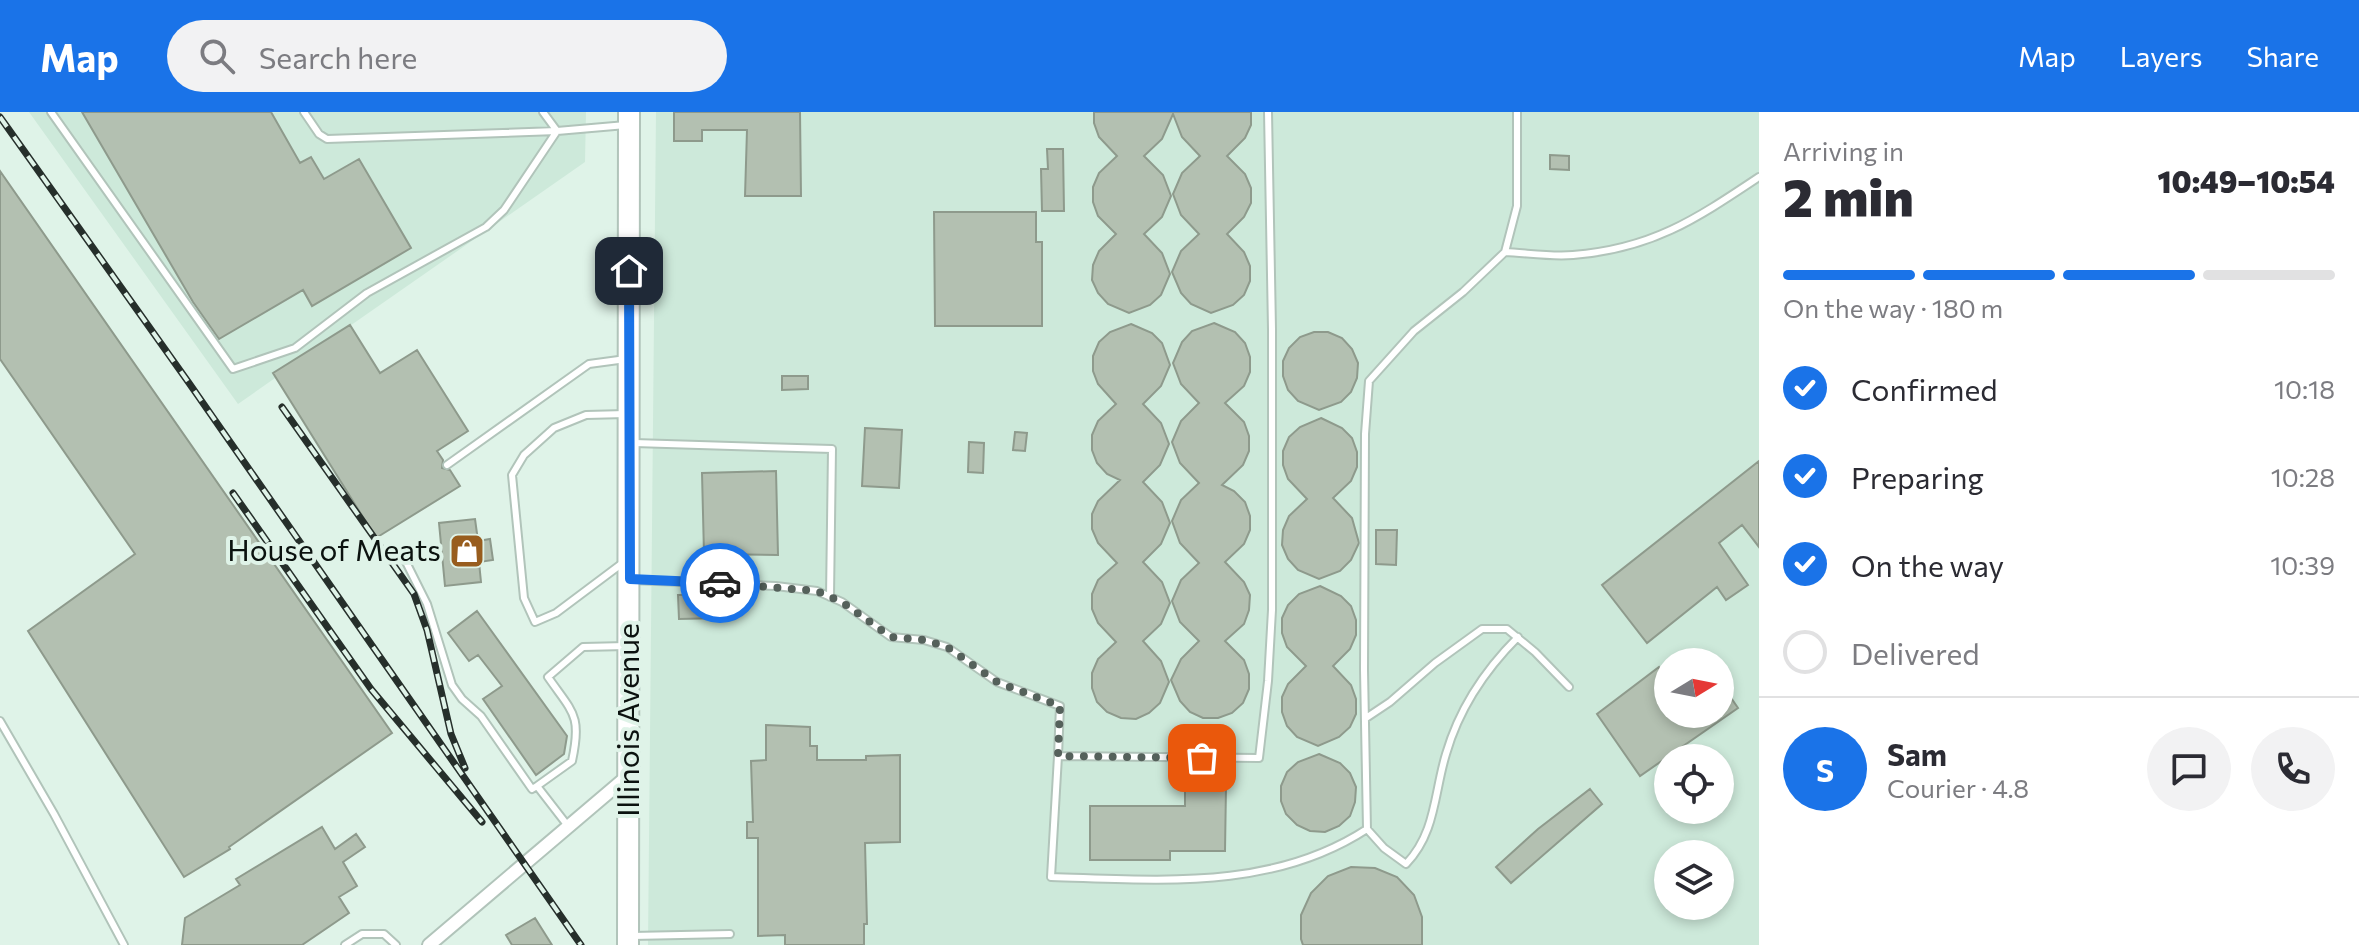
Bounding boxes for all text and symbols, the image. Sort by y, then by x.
search box [167,20,727,92]
text: Map [40,33,119,80]
icon: search [195,34,239,78]
text: Search here [259,38,417,75]
text: Map [2018,39,2076,73]
text: Layers [2120,39,2202,73]
text: Share [2246,39,2319,73]
text: Arriving in [1783,135,1904,166]
text: 10:49–10:54 [2158,162,2335,199]
text: 2 min [1783,164,1914,228]
pin [595,237,663,305]
icon: home [607,249,651,293]
text: On the way · 180 m [1783,292,2003,323]
icon: check [1783,366,1827,410]
text: Confirmed [1851,370,1998,407]
text: 10:18 [2274,373,2335,404]
icon: check [1783,454,1827,498]
text: Preparing [1851,458,1984,495]
text: 10:28 [2271,461,2335,492]
place label: House of Meats [227,530,441,567]
shop icon: House of Meats [448,532,486,570]
icon: check [1783,542,1827,586]
courier [680,543,760,623]
text: On the way [1851,546,2004,583]
text: 10:39 [2270,549,2335,580]
icon: car [698,561,742,605]
street label: Illinois Avenue [608,623,645,817]
text: Delivered [1851,634,1980,671]
north arrow [1654,648,1734,728]
map controls [1654,648,1734,920]
pin [1168,724,1236,792]
button: chat [2147,727,2231,811]
button: phone [2251,727,2335,811]
text: Sam [1887,735,1947,772]
icon: bag [1180,736,1224,780]
button: locate [1654,744,1734,824]
text: S [1816,751,1834,788]
text: Courier · 4.8 [1887,772,2029,803]
button: layers [1654,840,1734,920]

